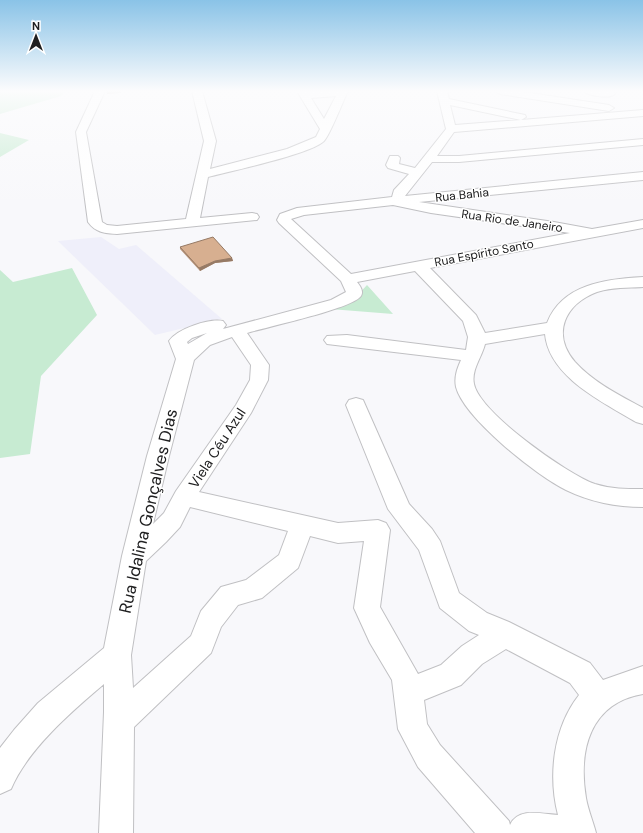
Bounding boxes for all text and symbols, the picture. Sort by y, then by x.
north arrow [16,16,56,56]
text: N [32,19,40,33]
street label: Rua Bahia [434,184,490,206]
street label: Rua Rio de Janeiro [460,206,564,236]
street label: Rua Espírito Santo [433,236,535,270]
street label: Viela Céu Azul [184,405,250,491]
street label: Rua Idalina Gonçalves Dias [114,407,182,615]

